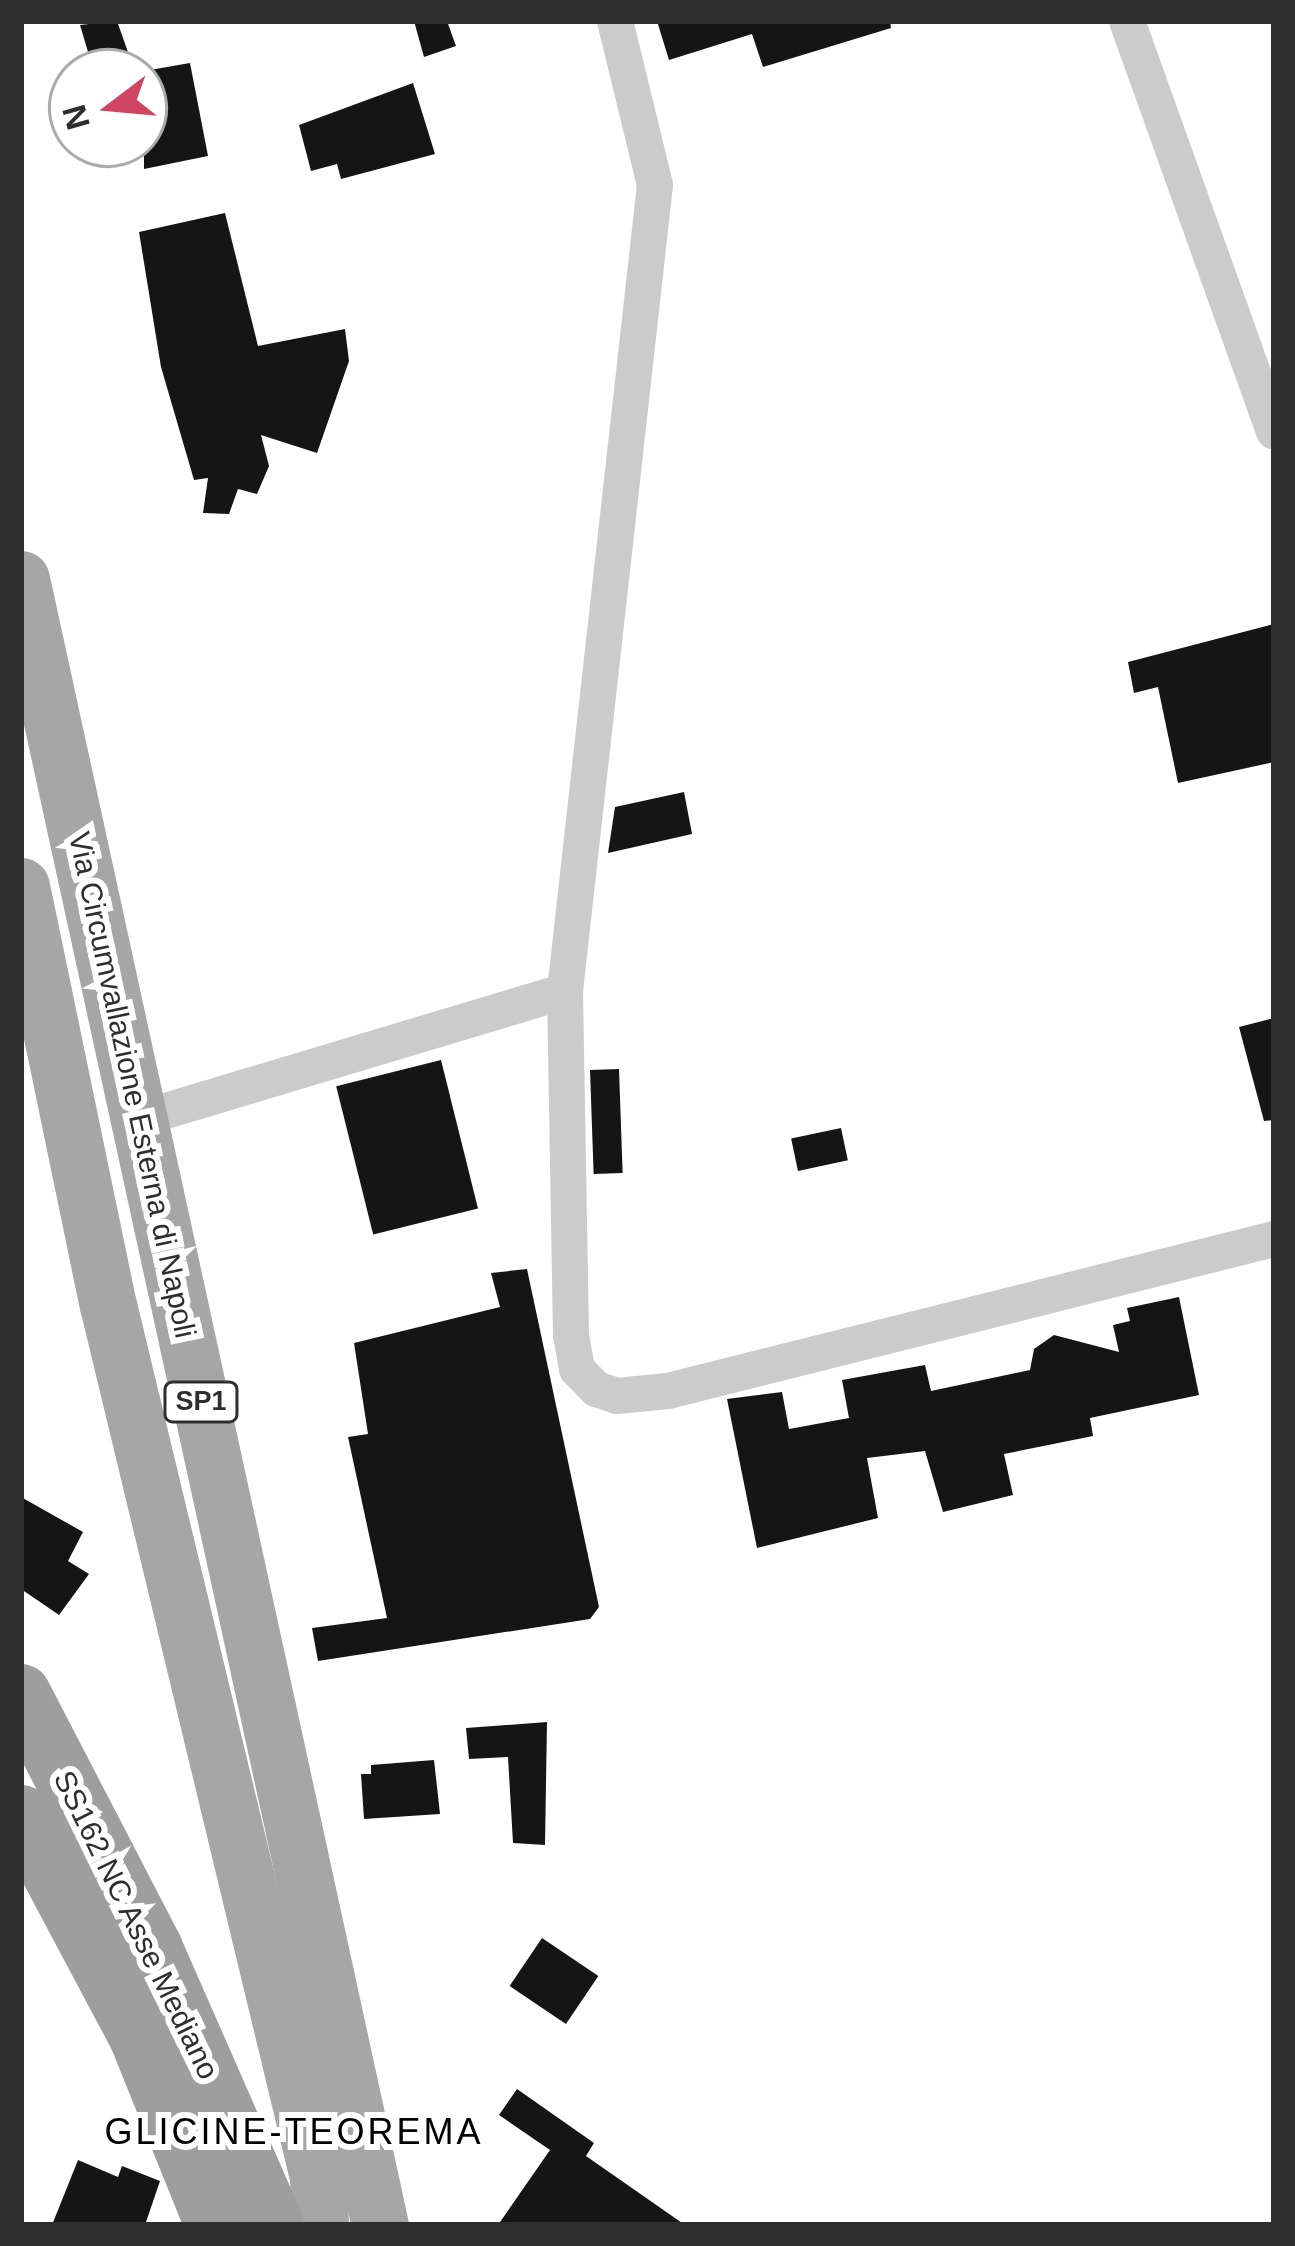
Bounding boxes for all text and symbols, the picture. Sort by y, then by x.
north arrow [48,48,168,168]
text: N [55,101,97,134]
street label: Via Circumvallazione Esterna di Napoli [61,829,203,1341]
road number: SP1 [162,1381,240,1423]
street label: SS162 NC Asse Mediano [45,1764,227,2086]
district label: GLICINE-TEOREMA [104,2110,484,2154]

